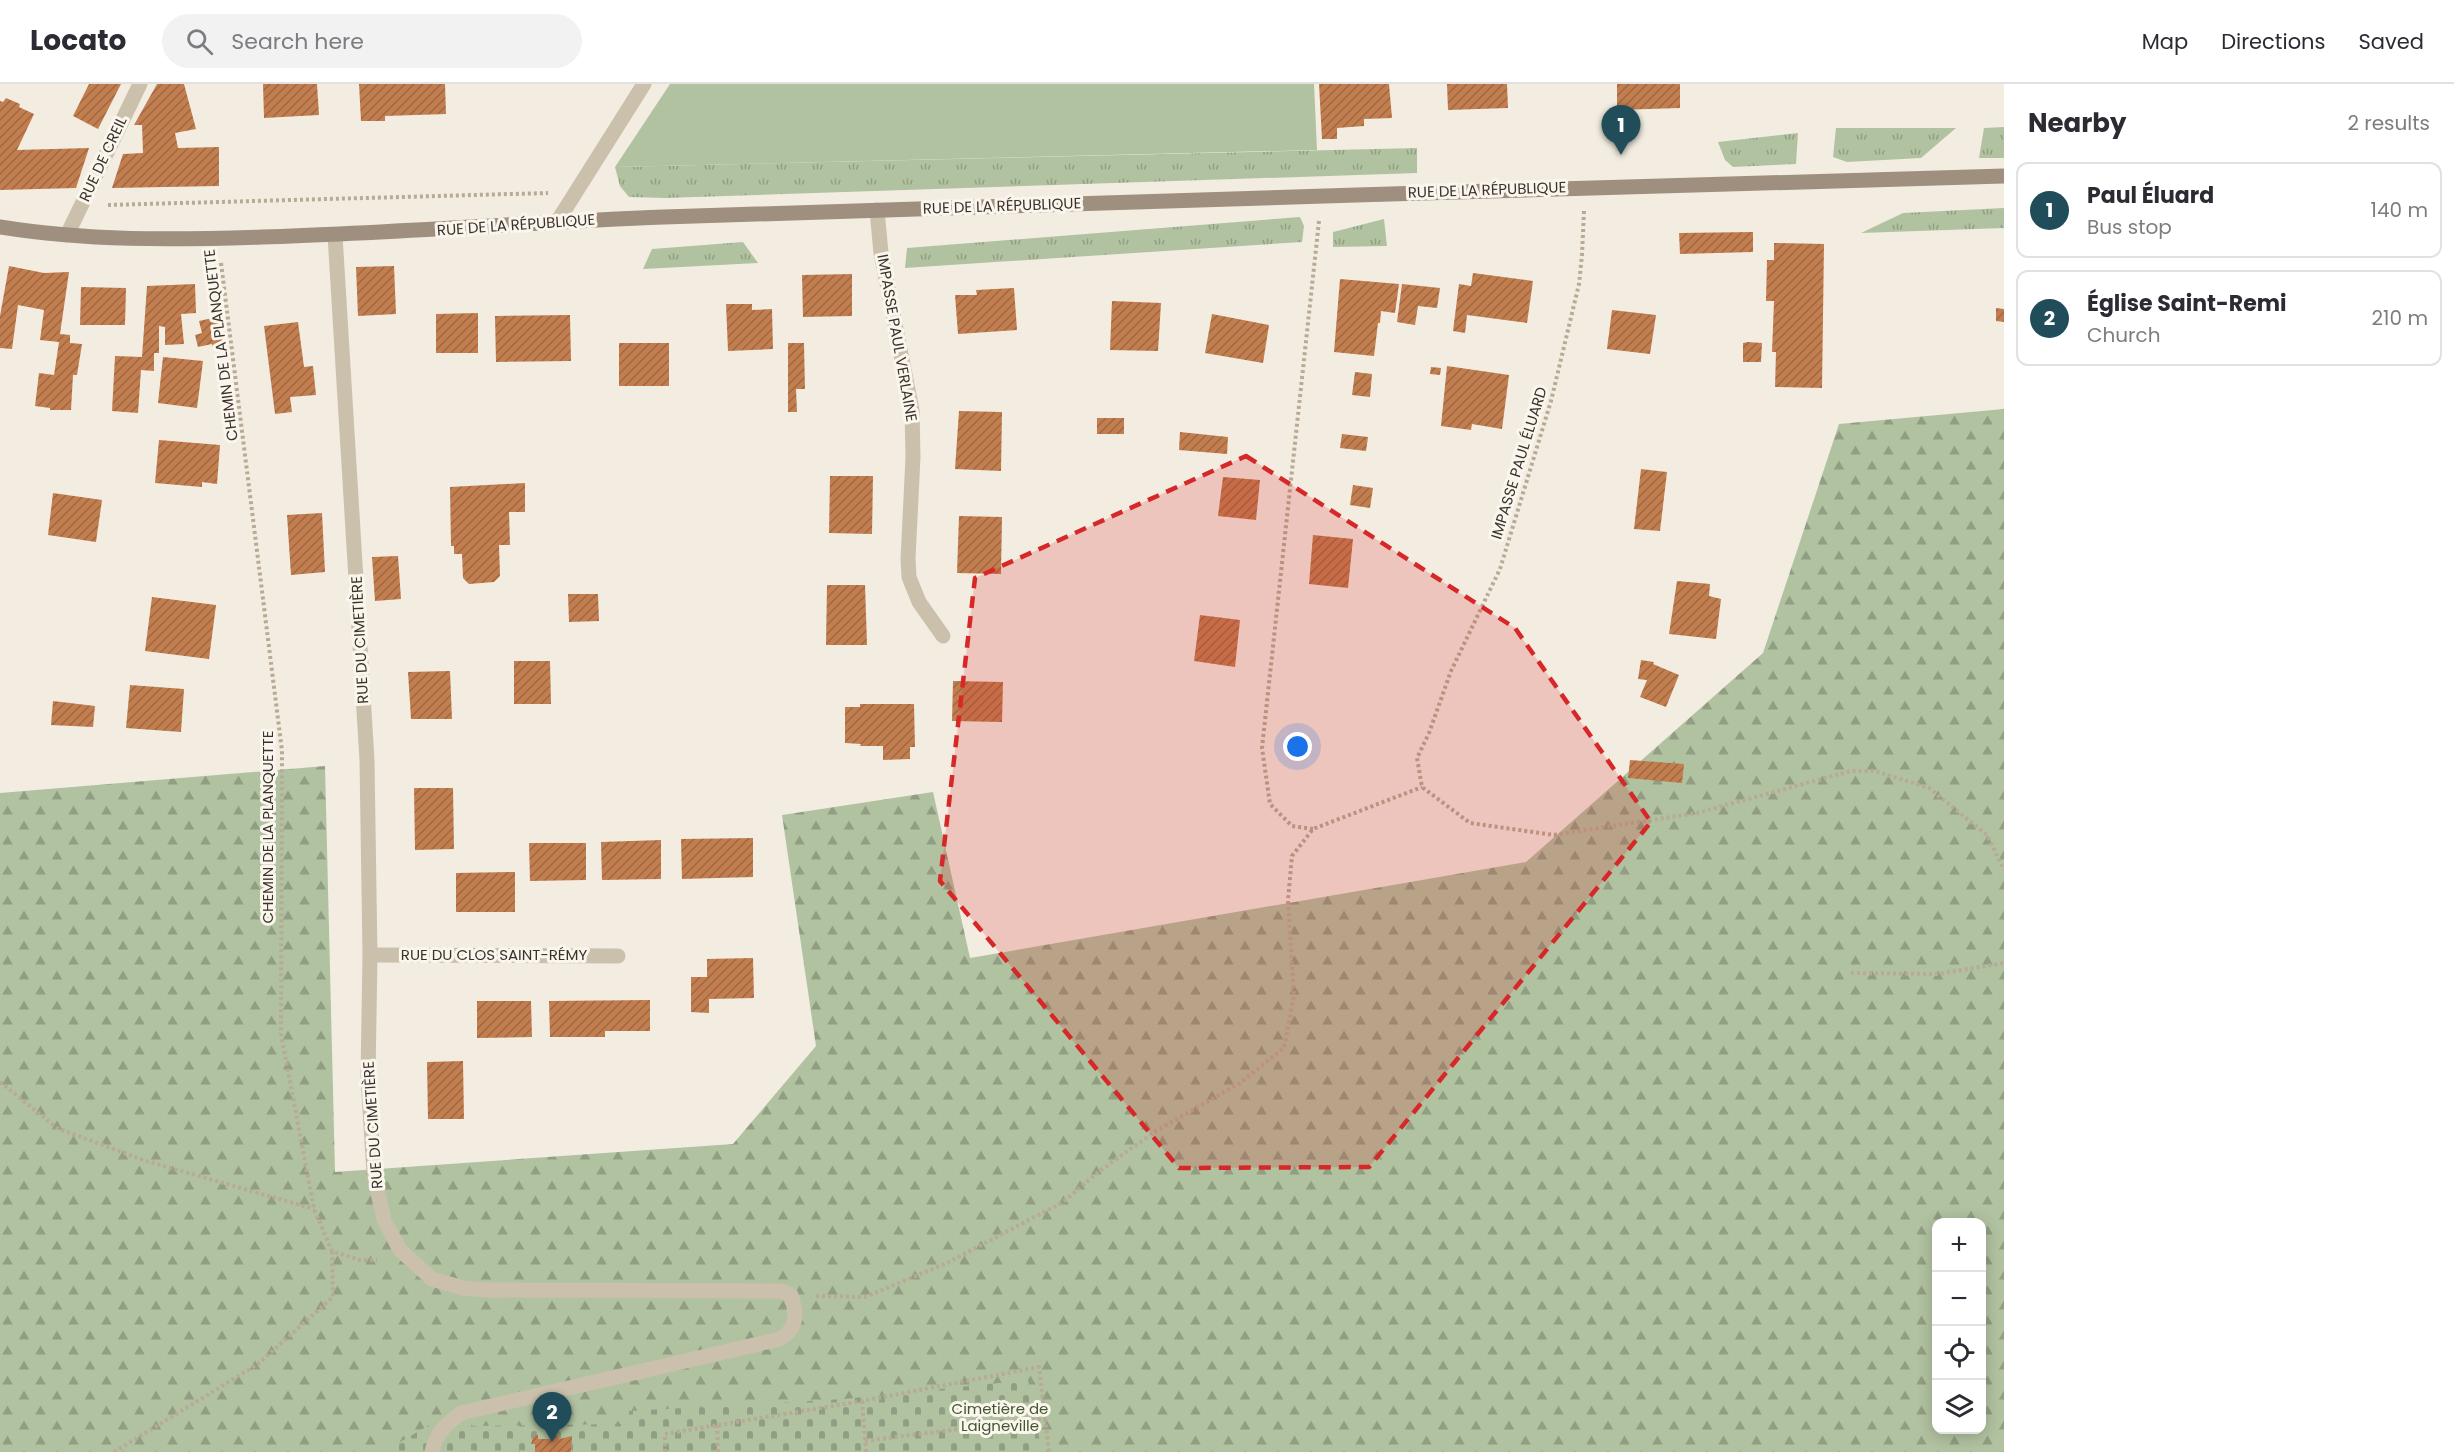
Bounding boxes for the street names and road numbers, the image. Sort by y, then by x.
street label: RUE DE CREIL [74,112,132,205]
street label: RUE DE LA RÉPUBLIQUE [1407,176,1567,203]
street label: RUE DE LA RÉPUBLIQUE [922,192,1082,219]
street label: RUE DE LA RÉPUBLIQUE [436,208,596,241]
street label: CHEMIN DE LA PLANQUETTE [198,248,243,442]
street label: IMPASSE PAUL VERLAINE [872,253,923,423]
street label: IMPASSE PAUL ÉLUARD [1485,384,1552,542]
street label: RUE DU CIMETIÈRE [346,576,373,704]
street label: CHEMIN DE LA PLANQUETTE [257,730,278,924]
street label: RUE DU CLOS SAINT-RÉMY [401,944,587,965]
street label: RUE DU CIMETIÈRE [358,1061,387,1190]

